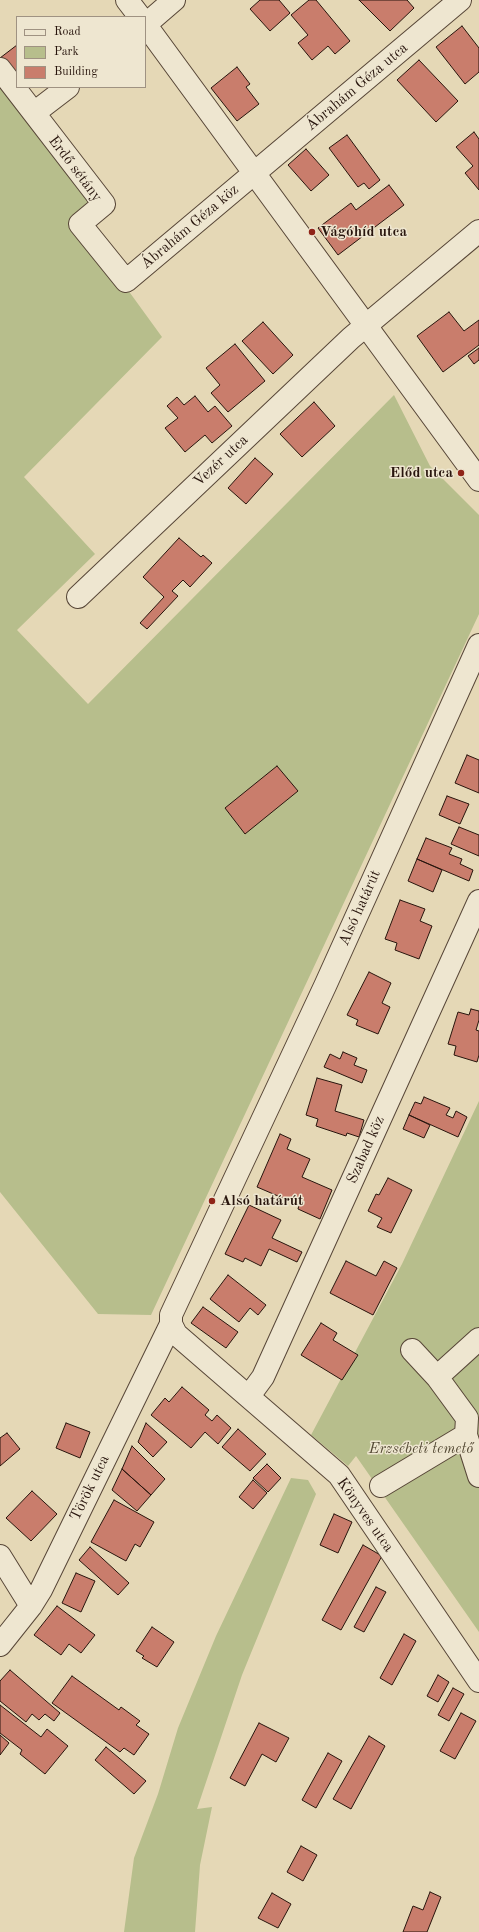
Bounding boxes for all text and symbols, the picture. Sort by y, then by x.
legend [16,16,146,88]
text: Road [54,26,81,38]
street label: Ábrahám Géza utca [302,39,412,135]
text: Park [54,46,79,58]
text: Building [54,66,98,78]
street label: Erdő sétány [44,132,106,206]
street label: Ábrahám Géza köz [137,181,243,273]
place label: Vágóhíd utca [320,223,407,241]
marker: Vágóhíd utca [307,227,317,237]
street label: Vezér utca [190,431,252,491]
place label: Előd utca [390,464,453,482]
marker: Előd utca [456,468,466,478]
street label: Alsó határút [335,867,385,949]
street label: Szabad köz [343,1113,389,1187]
place label: Alsó határút [220,1192,303,1210]
marker: Alsó határút [207,1196,217,1206]
park label: Erzsébeti temető [369,1440,473,1458]
street label: Török utca [66,1452,114,1524]
street label: Könyves utca [333,1474,397,1556]

